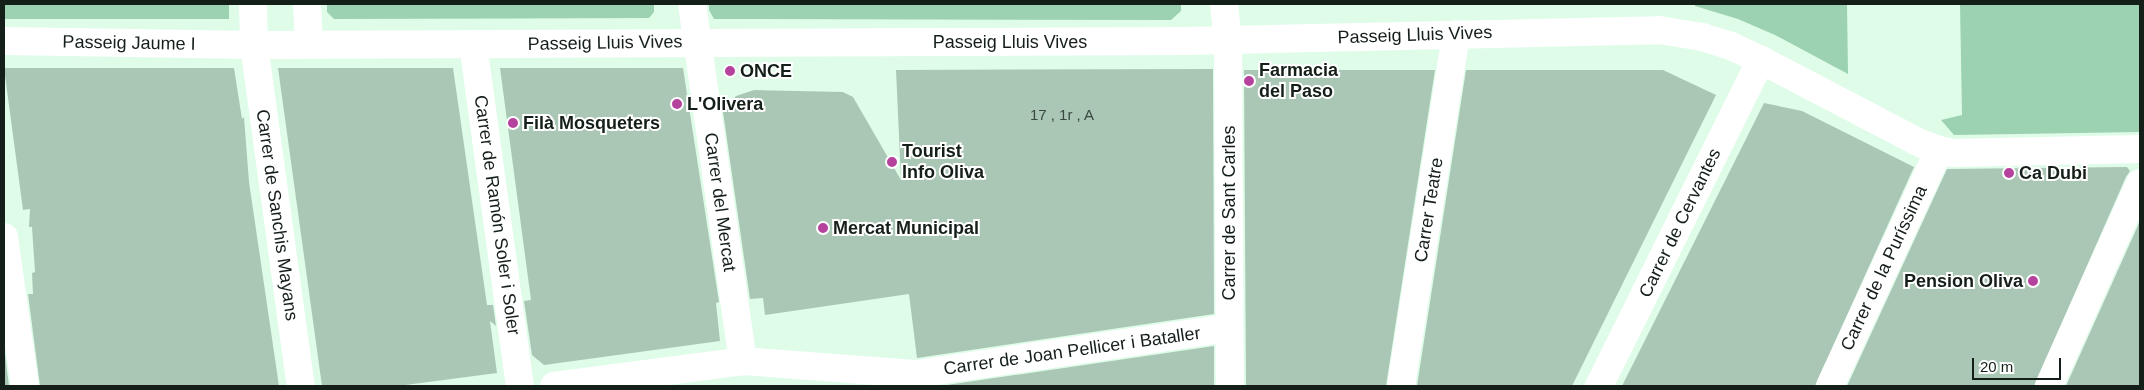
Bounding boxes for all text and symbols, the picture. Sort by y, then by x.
street label: Passeig Lluis Vives [1337,22,1493,48]
street label: Passeig Jaume I [62,31,196,55]
street label: Passeig Lluis Vives [527,31,683,55]
street label: Passeig Lluis Vives [933,31,1087,53]
place label: ONCE [740,60,792,82]
place label: Farmacia del Paso [1259,60,1338,102]
marker: ONCE [724,65,736,77]
marker: Farmacia del Paso [1243,75,1255,87]
place label: L'Olivera [687,93,763,115]
street label: Carrer de Ramón Soler i Soler [469,94,525,336]
marker: L'Olivera [671,98,683,110]
house number: 17 , 1r , A [1029,106,1095,124]
street label: Carrer de Sanchis Mayans [251,108,303,322]
place label: Filà Mosqueters [523,112,660,134]
marker: Filà Mosqueters [507,117,519,129]
street label: Carrer de Sant Carles [1218,125,1240,301]
street label: Carrer del Mercat [700,131,740,273]
place label: Tourist Info Oliva [902,141,984,183]
street label: Carrer de Cervantes [1635,145,1725,301]
marker: Tourist Info Oliva [886,156,898,168]
street label: Carrer Teatre [1410,156,1448,264]
place label: Ca Dubi [2019,162,2087,184]
marker: Ca Dubi [2003,167,2015,179]
street label: Carrer de la Puríssima [1836,182,1932,354]
place label: Mercat Municipal [833,217,979,239]
marker: Mercat Municipal [817,222,829,234]
place label: Pension Oliva [1904,270,2023,292]
marker: Pension Oliva [2027,275,2039,287]
street label: Carrer de Joan Pellicer i Bataller [942,322,1202,380]
scale bar [1974,348,2063,380]
text: 20 m [1980,358,2013,375]

